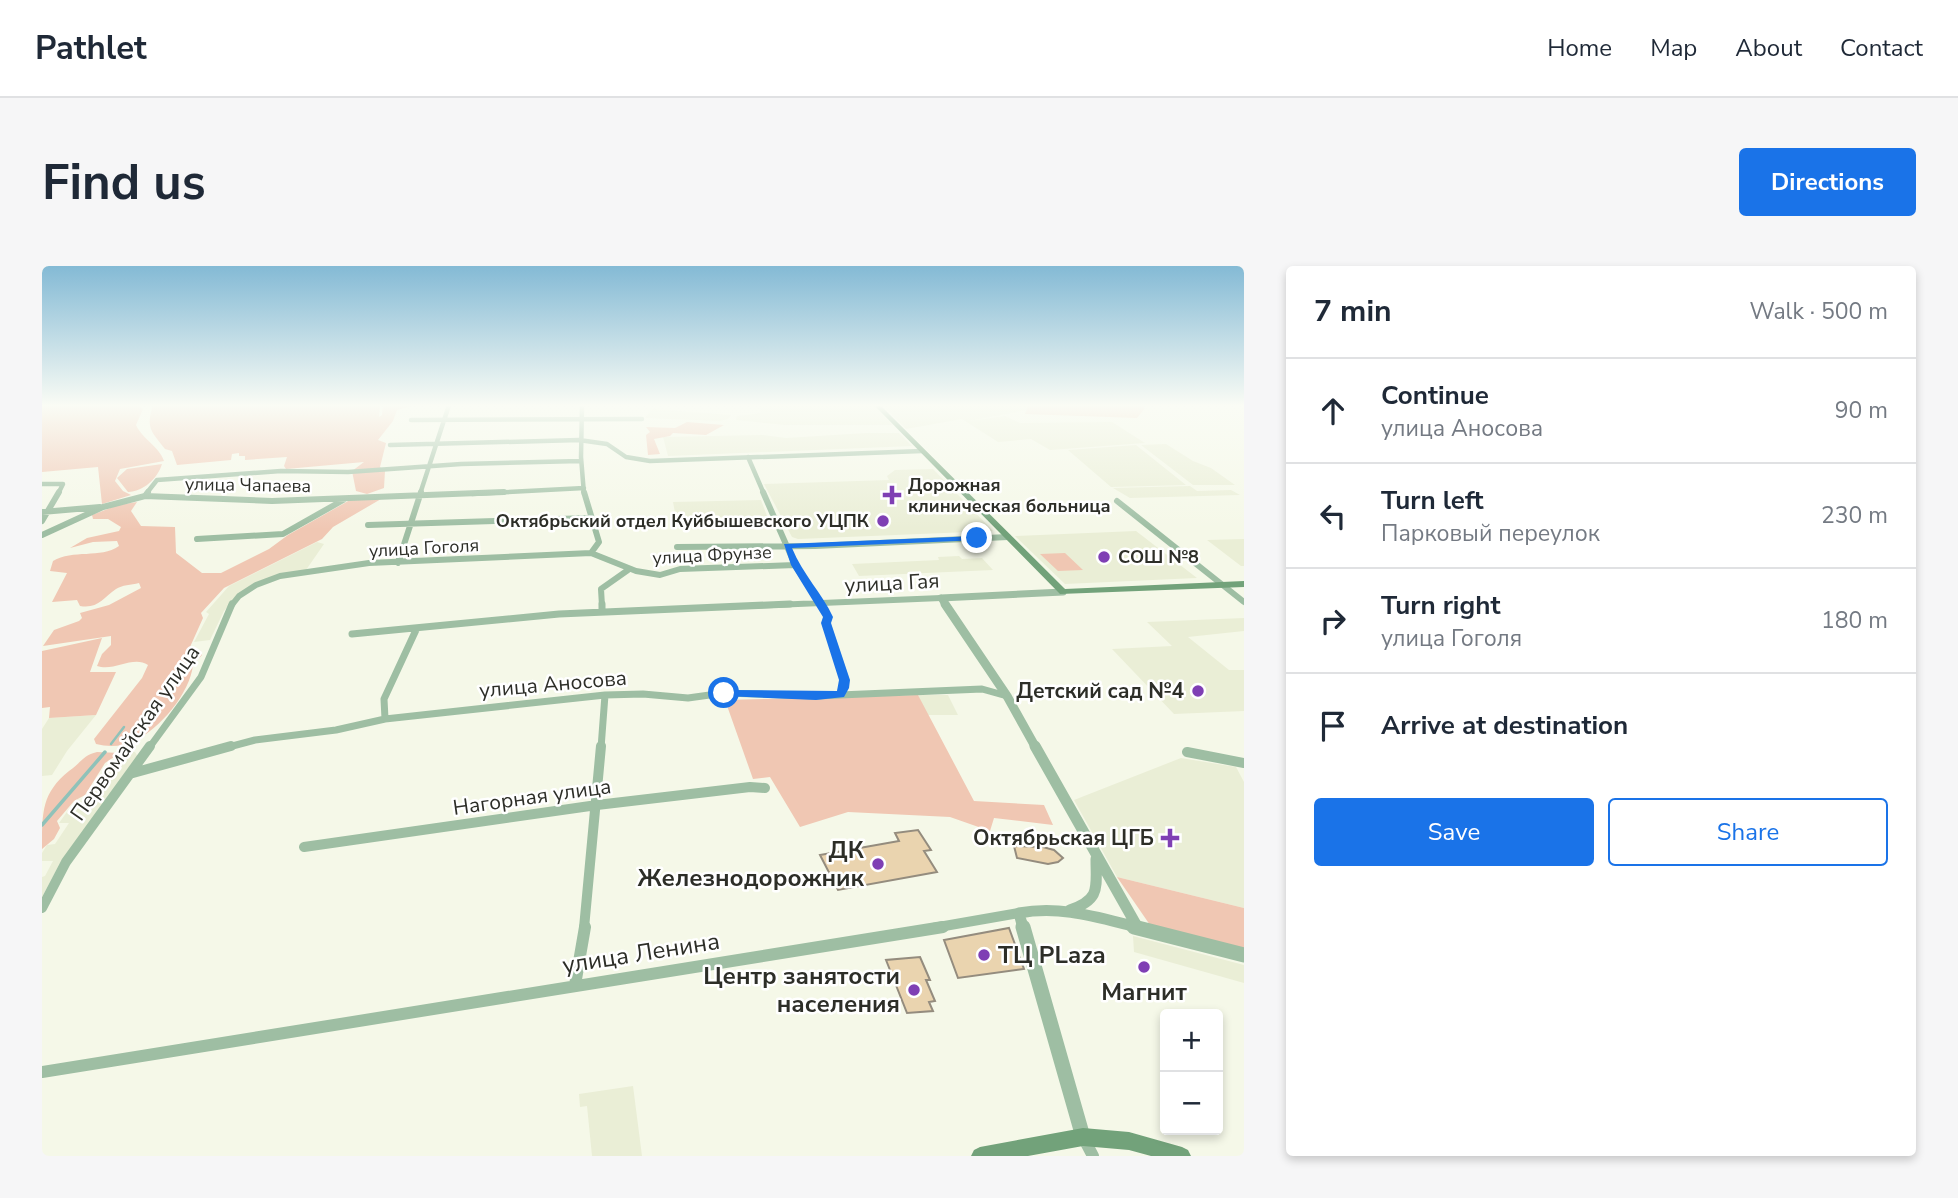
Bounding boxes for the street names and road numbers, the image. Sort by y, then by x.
street label: улица Чапаева [185,472,311,498]
street label: улица Гоголя [368,533,480,563]
street label: улица Фрунзе [652,540,772,570]
street label: улица Гая [844,567,940,599]
street label: Первомайская улица [64,640,206,826]
street label: улица Аносова [478,664,628,704]
street label: Нагорная улица [451,772,613,822]
street label: улица Ленина [560,925,722,981]

